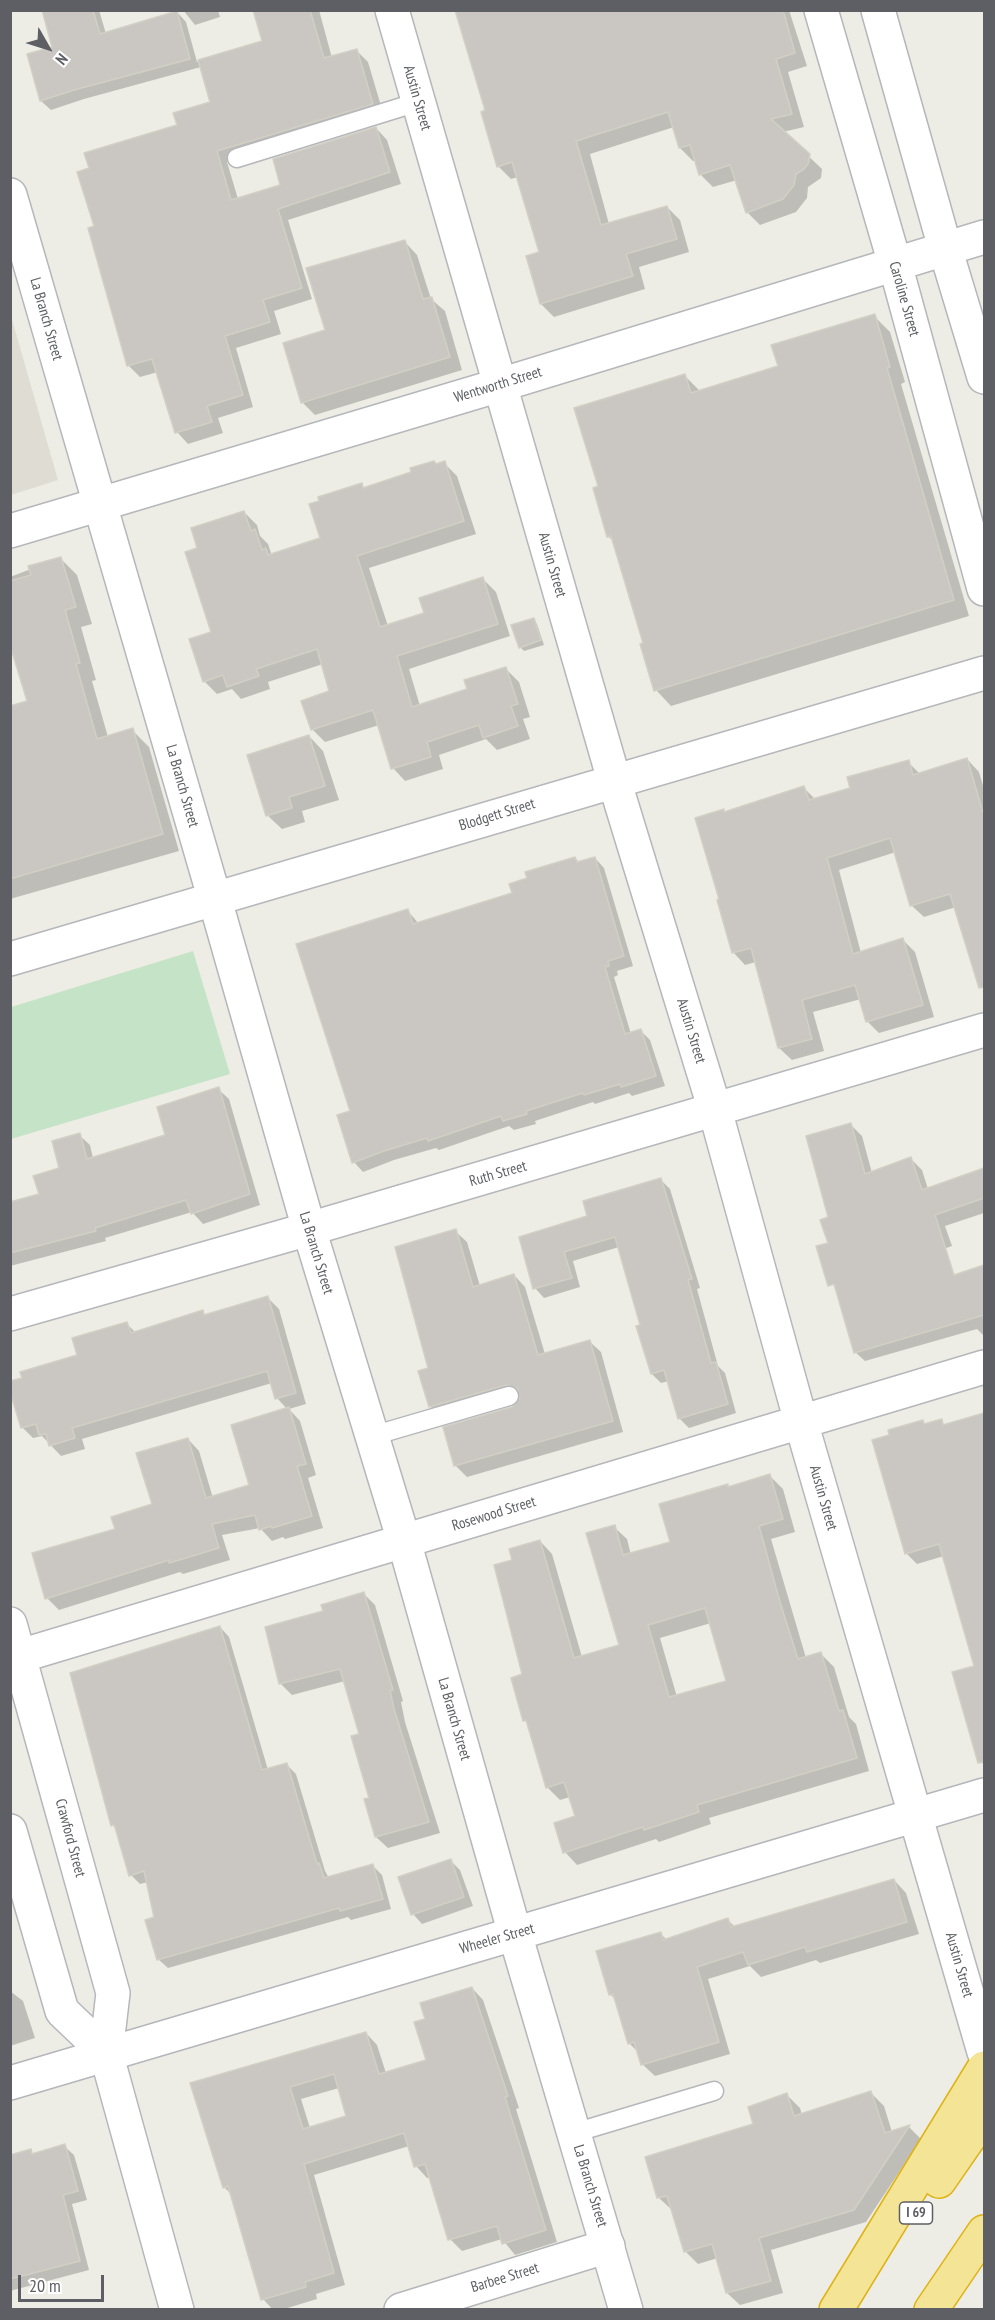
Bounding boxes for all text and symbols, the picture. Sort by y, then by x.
north arrow [18,18,78,78]
text: N [52,50,72,69]
street label: Austin Street [399,63,435,133]
street label: Caroline Street [885,259,923,339]
street label: La Branch Street [26,276,66,362]
street label: Wentworth Street [452,363,544,407]
street label: Austin Street [534,530,570,600]
street label: La Branch Street [162,743,202,829]
street label: Blodgett Street [457,795,537,835]
street label: Austin Street [673,996,709,1066]
street label: Ruth Street [467,1157,529,1191]
street label: La Branch Street [295,1210,337,1296]
street label: Austin Street [805,1463,841,1533]
street label: Rosewood Street [450,1493,538,1535]
street label: La Branch Street [434,1676,474,1762]
street label: Crawford Street [51,1797,89,1879]
street label: Wheeler Street [458,1920,536,1958]
street label: Austin Street [941,1930,977,2000]
street label: La Branch Street [569,2143,611,2229]
road number: I 69 [900,2202,932,2224]
street label: Barbee Street [469,2259,541,2297]
scale bar [21,2263,106,2301]
text: 20 m [29,2274,61,2297]

